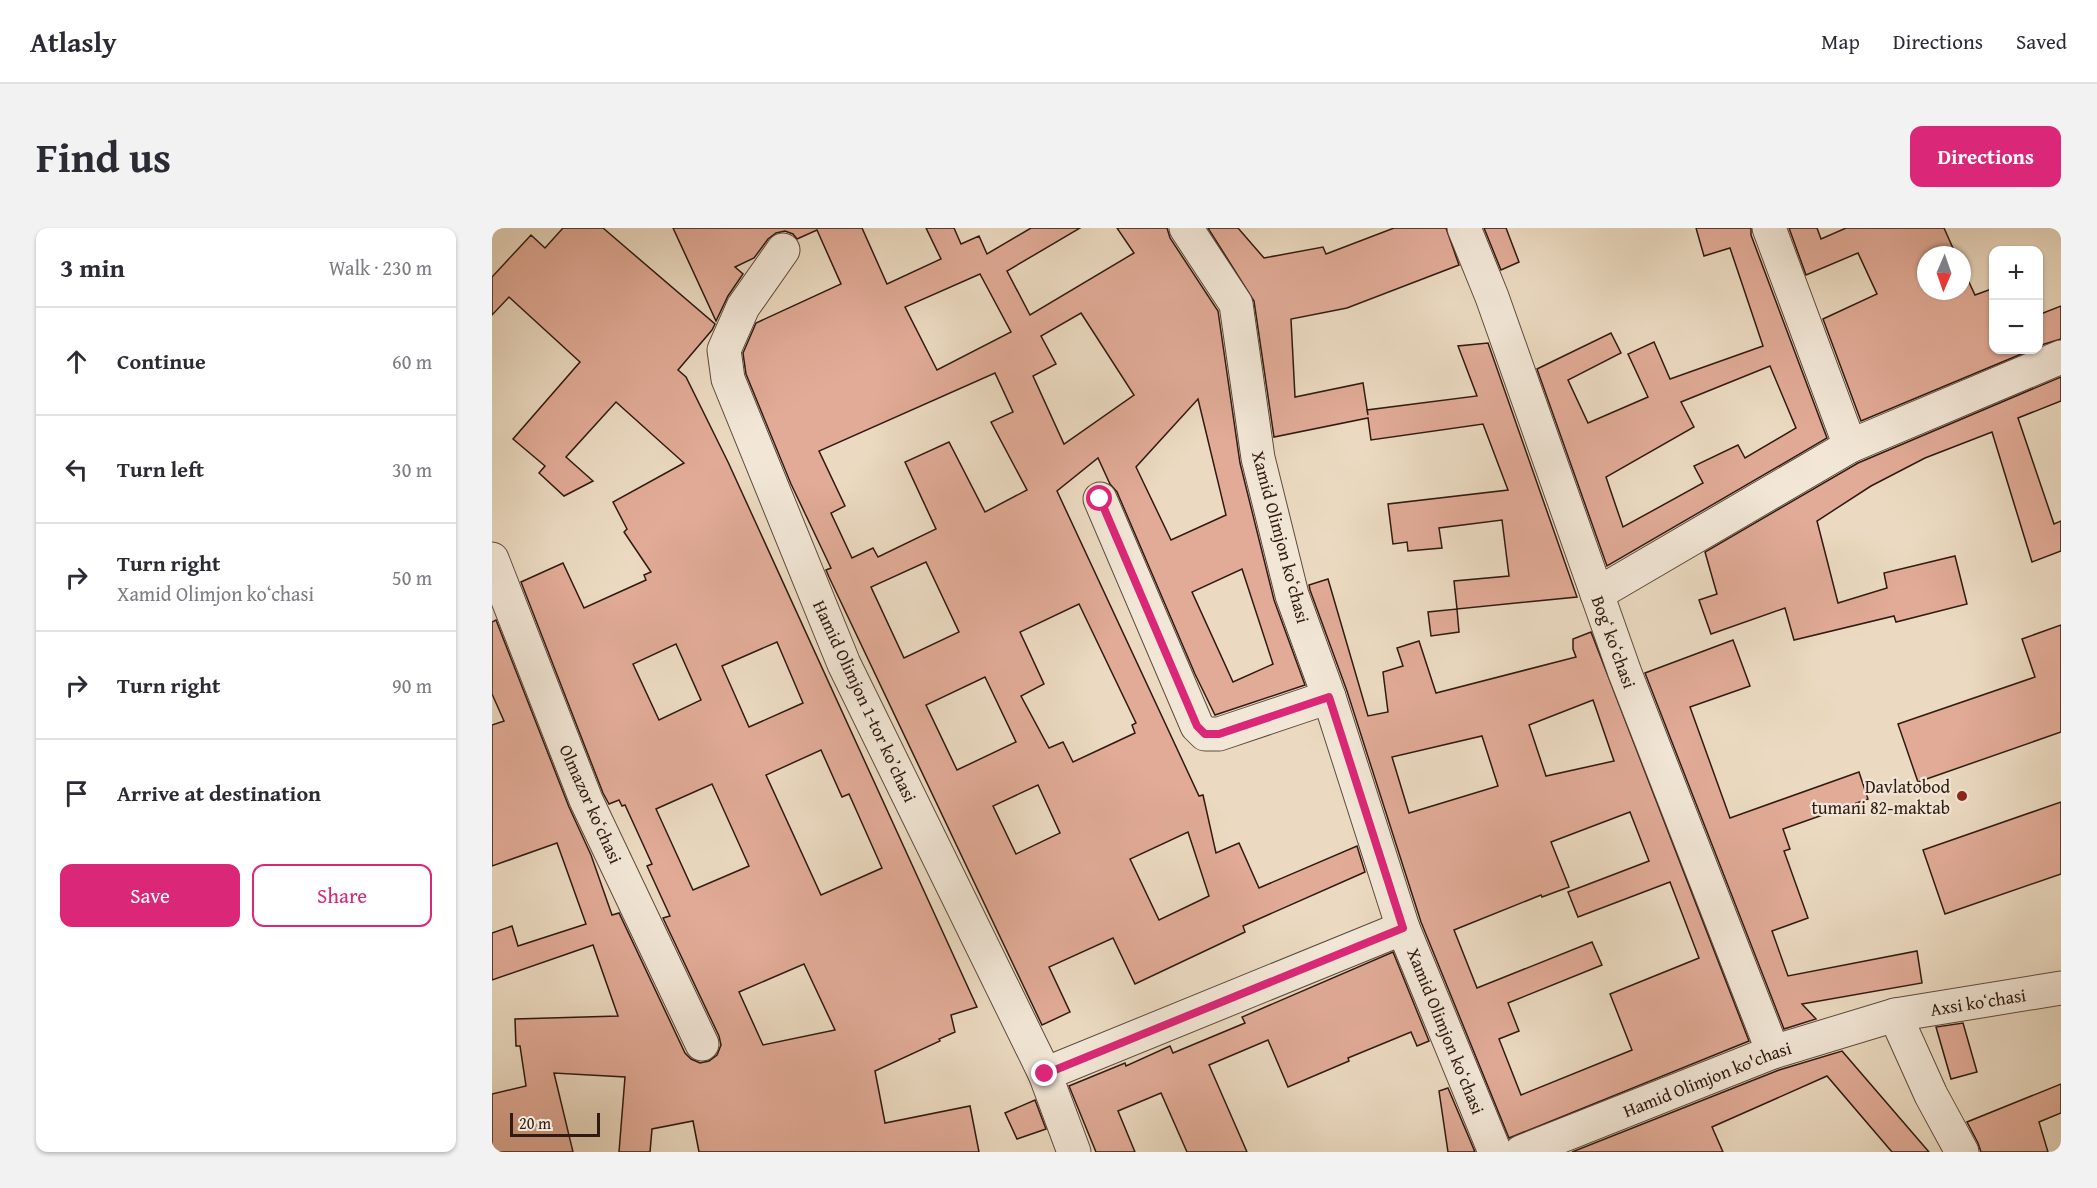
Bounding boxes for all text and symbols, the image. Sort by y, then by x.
text: Atlasly [30,21,117,62]
text: Map [1821,26,1860,57]
text: Directions [1893,26,1983,57]
text: Saved [2016,26,2067,57]
text: Find us [36,126,171,187]
button: Directions [1910,126,2061,187]
north arrow [1917,246,1971,300]
map controls [1989,246,2043,354]
button: + [1989,246,2043,300]
text: 3 min [60,248,125,287]
text: Walk · 230 m [329,253,432,282]
button: − [1989,300,2043,354]
icon: ahead [60,345,93,378]
text: Continue [117,345,206,377]
text: 60 m [392,347,432,376]
street label: Xamid Olimjon koʻchasi [1245,448,1317,626]
icon: left [60,453,93,486]
text: Turn left [117,453,204,485]
text: 30 m [392,455,432,484]
route start [1086,485,1112,511]
text: Turn right [117,547,220,579]
icon: right [60,561,93,594]
text: 50 m [392,563,432,592]
text: Xamid Olimjon koʻchasi [117,579,314,608]
street label: Bogʻ koʻchasi [1585,592,1643,692]
street label: Hamid Olimjon 1-tor koʼchasi [806,596,924,806]
icon: right [60,669,93,702]
text: Turn right [117,669,220,701]
text: 90 m [392,671,432,700]
street label: Olmazor koʻchasi [553,740,629,868]
place label: Davlatobod tumani 82-maktab [1812,773,1950,821]
icon: arrive [60,777,93,810]
text: Arrive at destination [117,777,321,809]
marker: Davlatobod tumani 82-maktab [1955,789,1969,803]
button: Save [60,864,240,927]
button: Share [252,864,432,927]
street label: Xamid Olimjon koʻchasi [1400,944,1492,1118]
street label: Axsi koʻchasi [1928,981,2028,1023]
street label: Hamid Olimjon ko'chasi [1619,1034,1794,1124]
route end [1031,1060,1057,1086]
scale bar [510,1110,600,1138]
text: 20 m [519,1111,551,1135]

